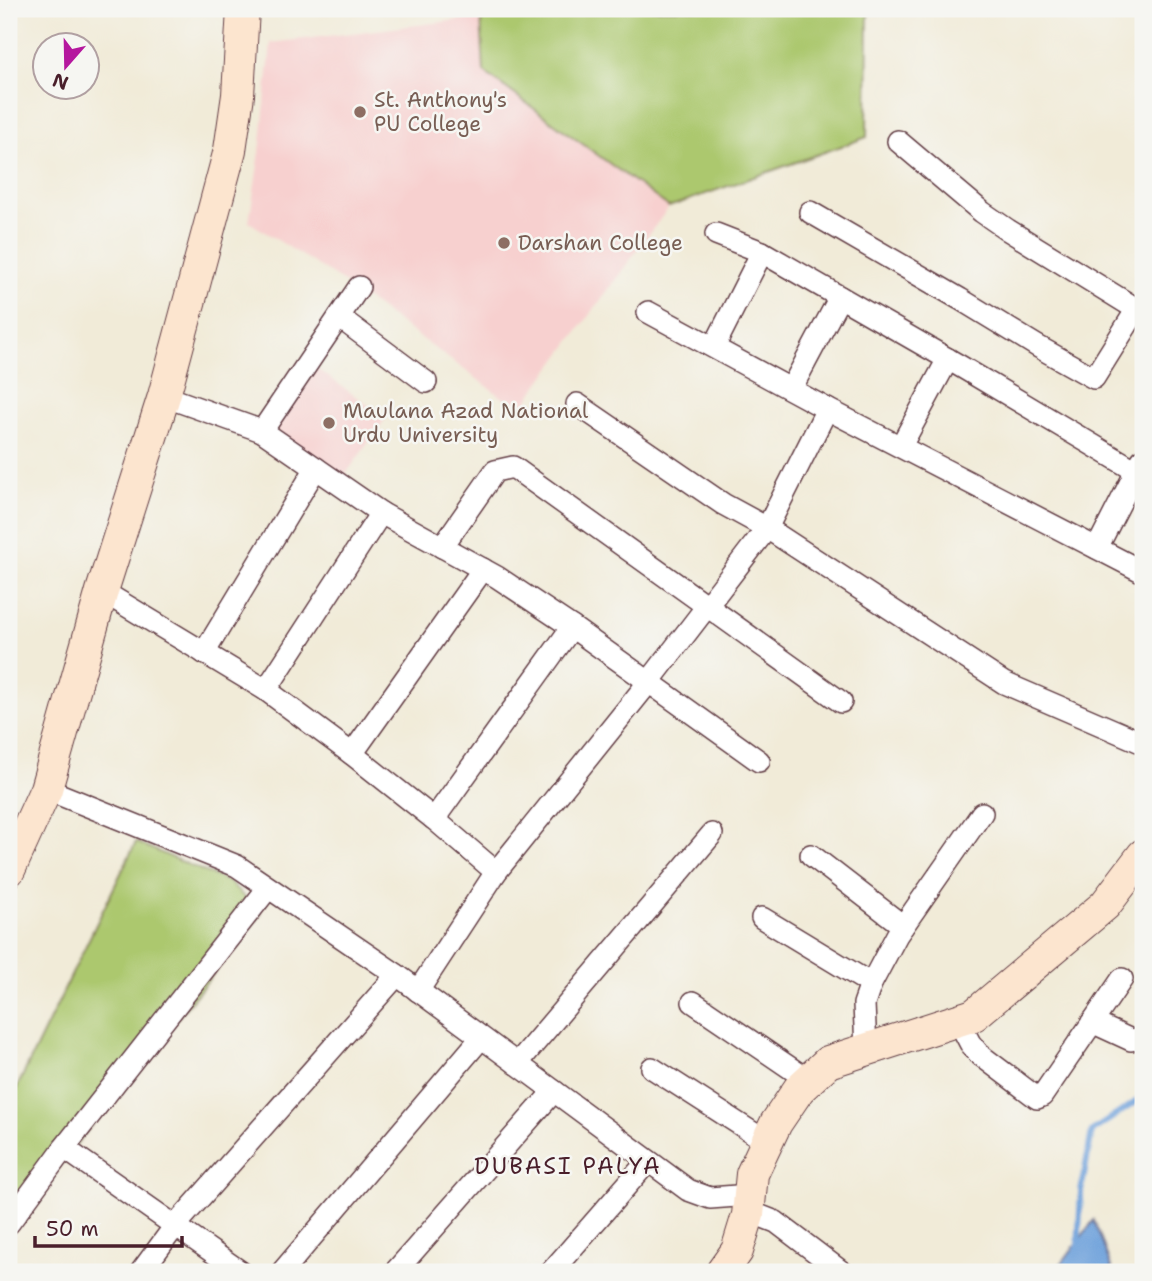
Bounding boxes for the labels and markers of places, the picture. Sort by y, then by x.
place label: St. Anthony's PU College [374,86,507,138]
marker: St. Anthony's PU College [352,104,368,120]
place label: Darshan College [518,229,683,257]
marker: Darshan College [496,235,512,251]
place label: Maulana Azad National Urdu University [343,397,589,449]
marker: Maulana Azad National Urdu University [321,415,337,431]

